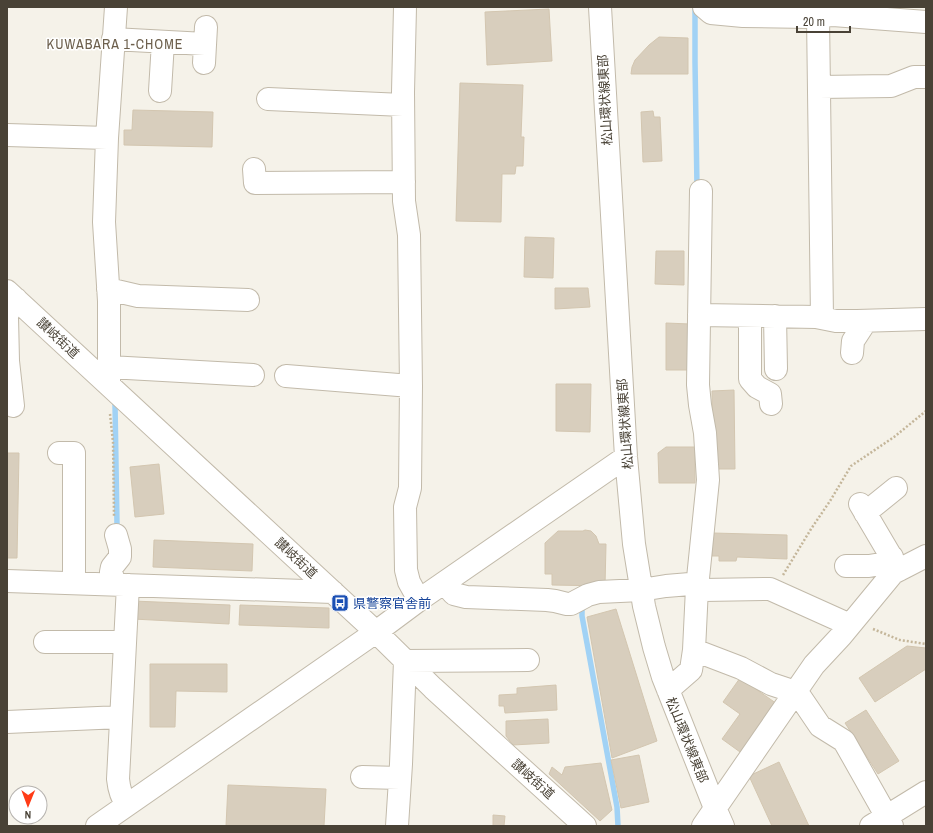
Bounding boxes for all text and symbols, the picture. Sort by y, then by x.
scale bar [797,8,850,34]
text: 20 m [803,14,825,30]
district label: KUWABARA 1-CHOME [47,35,183,53]
street label: 松山環状線東部 [594,54,616,146]
street label: 讃岐街道 [33,314,83,362]
street label: 松山環状線東部 [613,378,637,470]
street label: 讃岐街道 [271,534,321,582]
bus stop icon: 県警察官舎前 [330,593,350,613]
place label: 県警察官舎前 [353,595,431,612]
street label: 松山環状線東部 [662,695,712,785]
street label: 讃岐街道 [508,755,558,803]
north arrow [8,785,48,825]
text: N [24,808,31,822]

